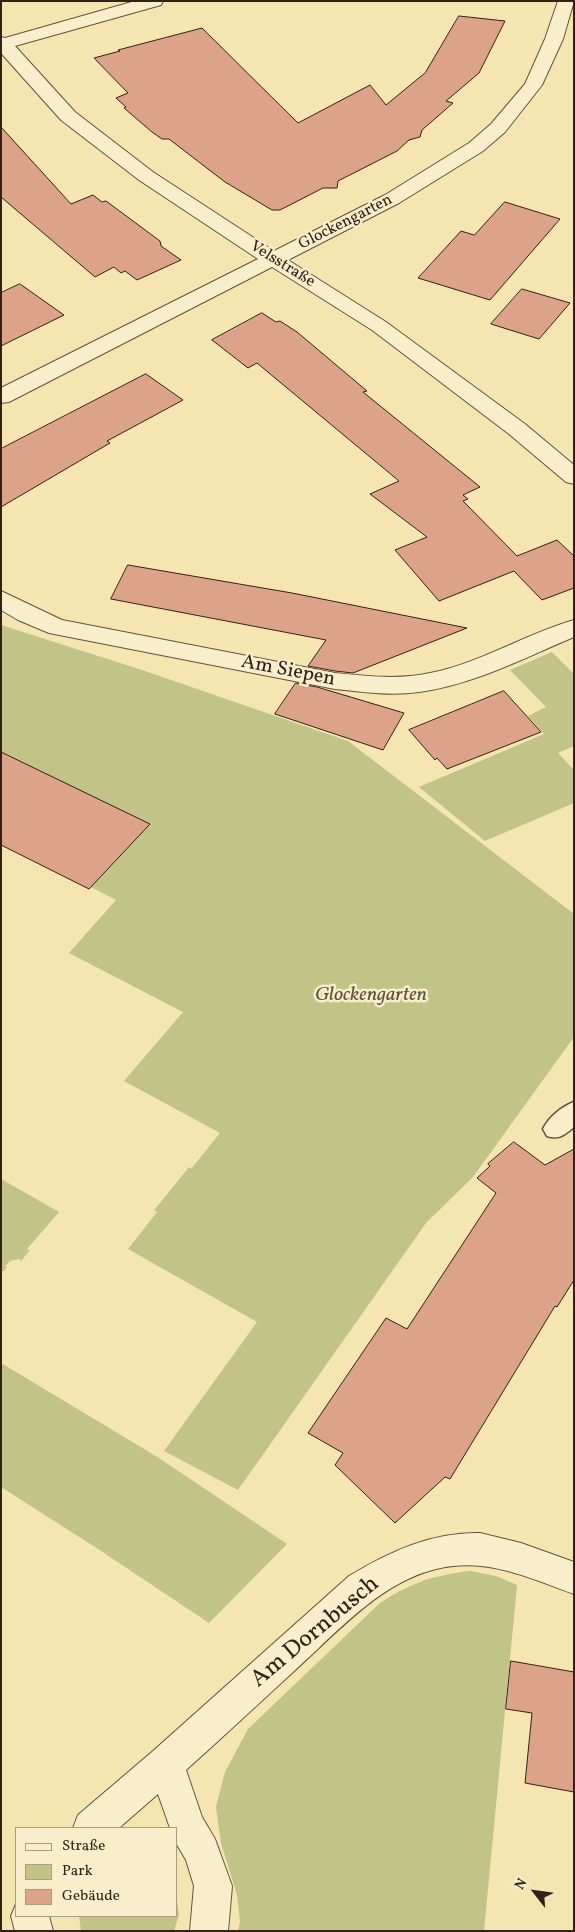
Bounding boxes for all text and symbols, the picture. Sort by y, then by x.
street label: Glockengarten [296,191,396,255]
street label: Velsstraße [246,238,318,292]
street label: Am Siepen [239,651,337,693]
park label: Glockengarten [315,984,427,1008]
street label: Am Dornbusch [246,1571,386,1695]
legend [15,1827,178,1917]
text: Straße [62,1836,105,1857]
text: Park [62,1861,93,1882]
north arrow [510,1867,560,1917]
text: N [511,1875,532,1893]
text: Gebäude [62,1886,120,1907]

